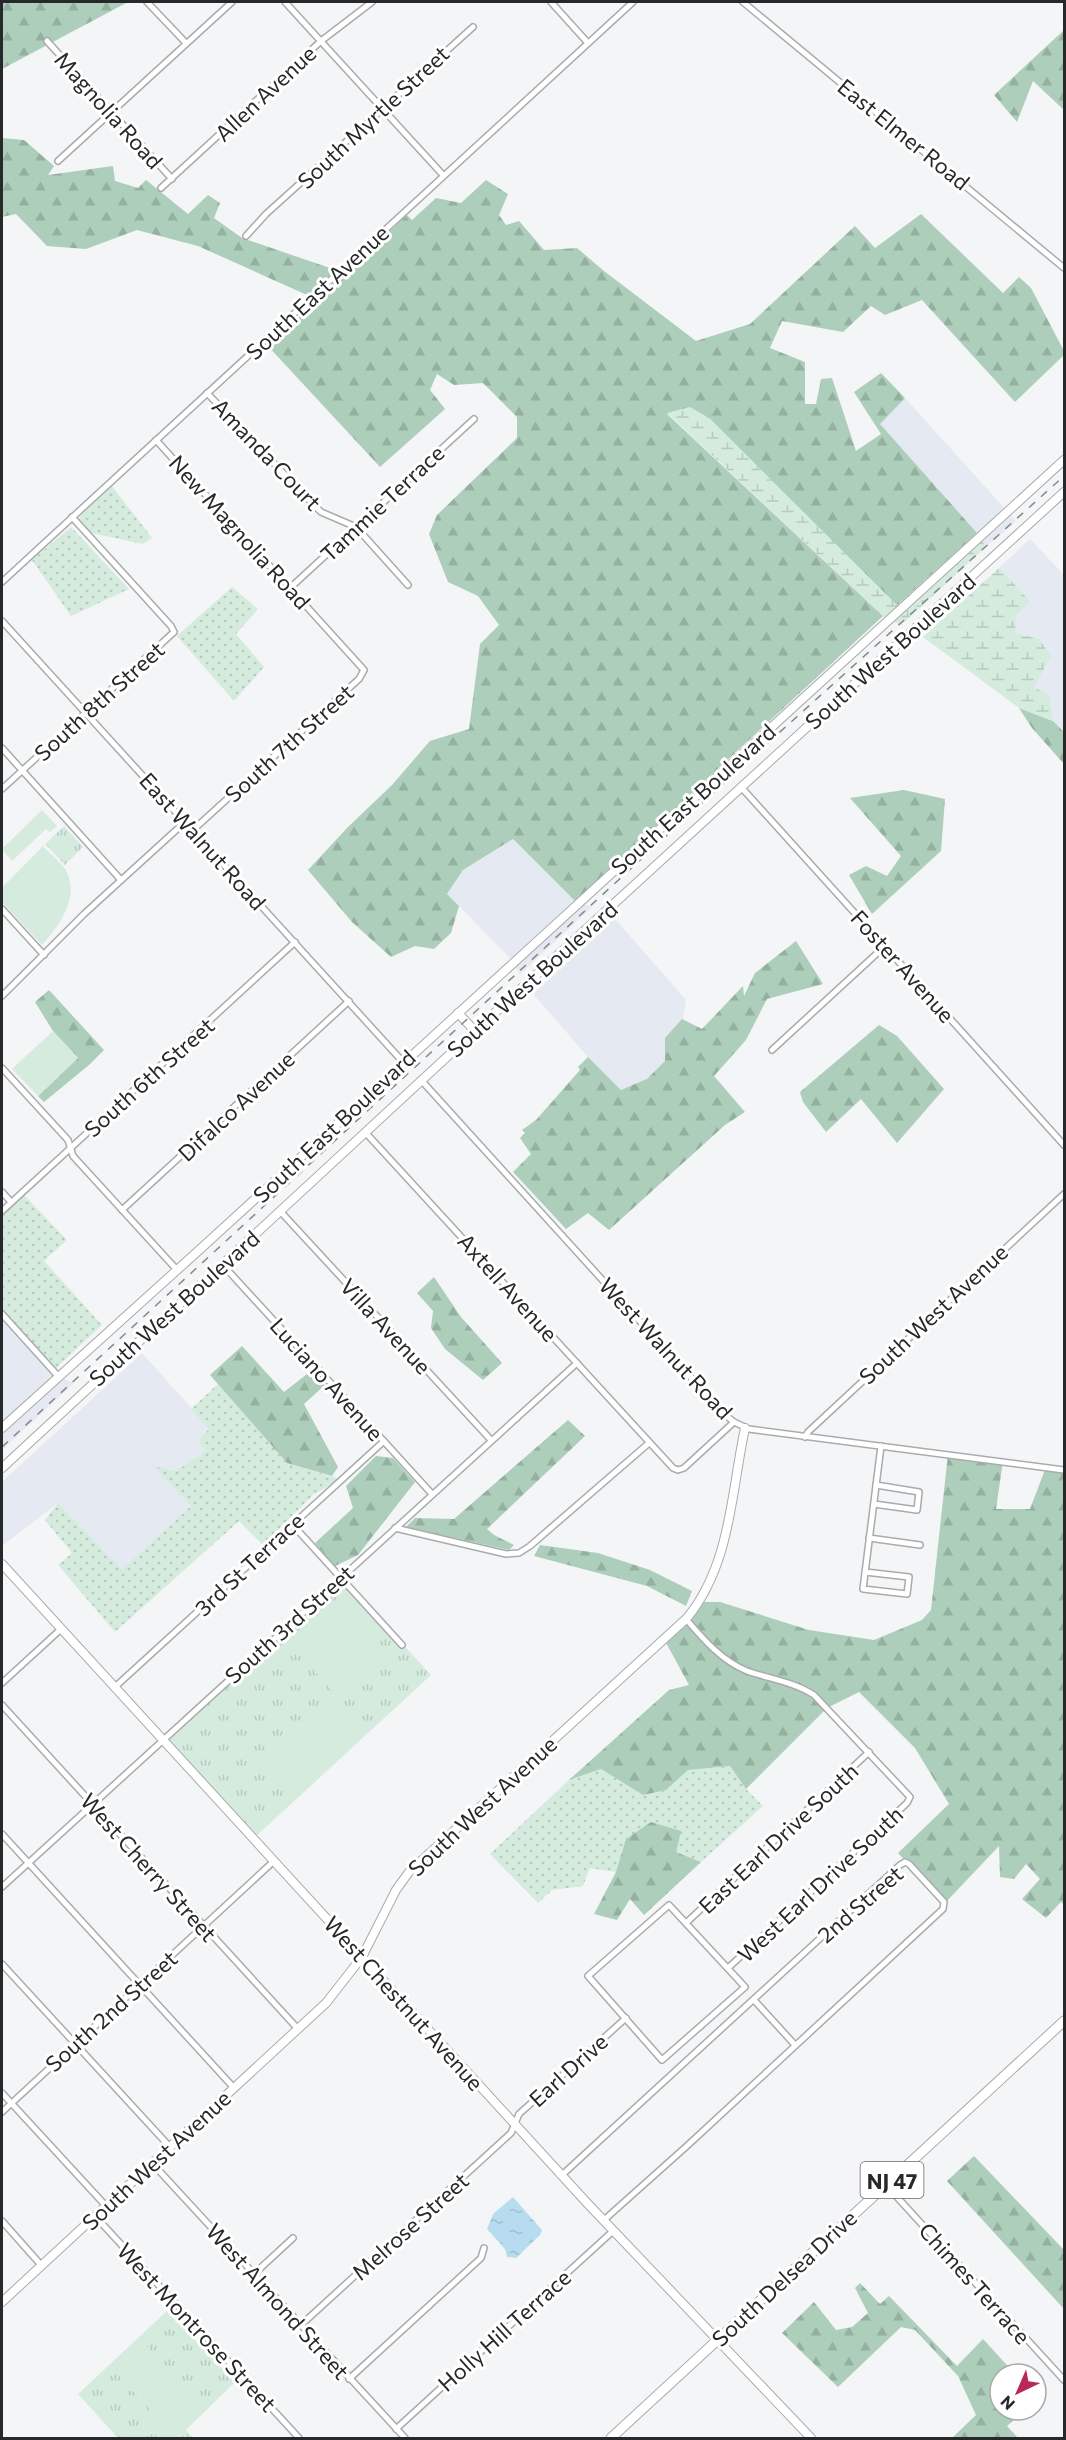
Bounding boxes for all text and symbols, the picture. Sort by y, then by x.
street label: Allen Avenue [209,39,321,147]
street label: South Myrtle Street [292,40,454,194]
street label: Magnolia Road [49,46,169,174]
street label: East Elmer Road [833,73,975,195]
street label: South East Avenue [240,219,394,365]
street label: Amanda Court [207,392,327,516]
street label: Tammie Terrace [315,439,449,567]
street label: New Magnolia Road [164,449,316,615]
street label: South West Boulevard [799,567,981,735]
street label: South 8th Street [28,636,170,766]
street label: South 7th Street [219,678,359,808]
street label: South East Boulevard [605,718,781,880]
street label: East Walnut Road [134,767,272,915]
street label: South West Boulevard [441,895,623,1063]
street label: Foster Avenue [846,904,960,1028]
street label: South 6th Street [78,1012,220,1142]
street label: South East Boulevard [247,1044,421,1208]
street label: Difalco Avenue [172,1045,300,1167]
street label: South West Boulevard [83,1224,265,1392]
street label: Axtell Avenue [452,1227,564,1347]
street label: South West Avenue [853,1238,1013,1390]
street label: West Walnut Road [594,1272,738,1424]
street label: Villa Avenue [335,1273,437,1379]
street label: Luciano Avenue [265,1312,389,1446]
street label: 3rd St Terrace [189,1507,309,1621]
street label: South 3rd Street [219,1559,359,1689]
street label: South West Avenue [402,1730,562,1882]
street label: East Earl Drive South [693,1757,863,1919]
street label: West Cherry Street [75,1787,223,1947]
street label: West Earl Drive South [732,1800,908,1968]
street label: 2nd Street [812,1860,908,1948]
street label: West Chestnut Avenue [319,1910,489,2096]
street label: South 2nd Street [40,1945,182,2077]
street label: Earl Drive [523,2028,613,2112]
street label: South West Avenue [76,2084,236,2236]
road number: NJ 47 [860,2162,924,2198]
street label: Melrose Street [346,2167,474,2285]
street label: South Delsea Drive [706,2204,862,2352]
street label: West Almond Street [201,2217,355,2385]
street label: Chimes Terrace [914,2217,1036,2349]
street label: West Montrose Street [112,2237,282,2417]
street label: Holly Hill Terrace [432,2263,576,2397]
north arrow [988,2362,1048,2422]
text: N [996,2392,1018,2414]

